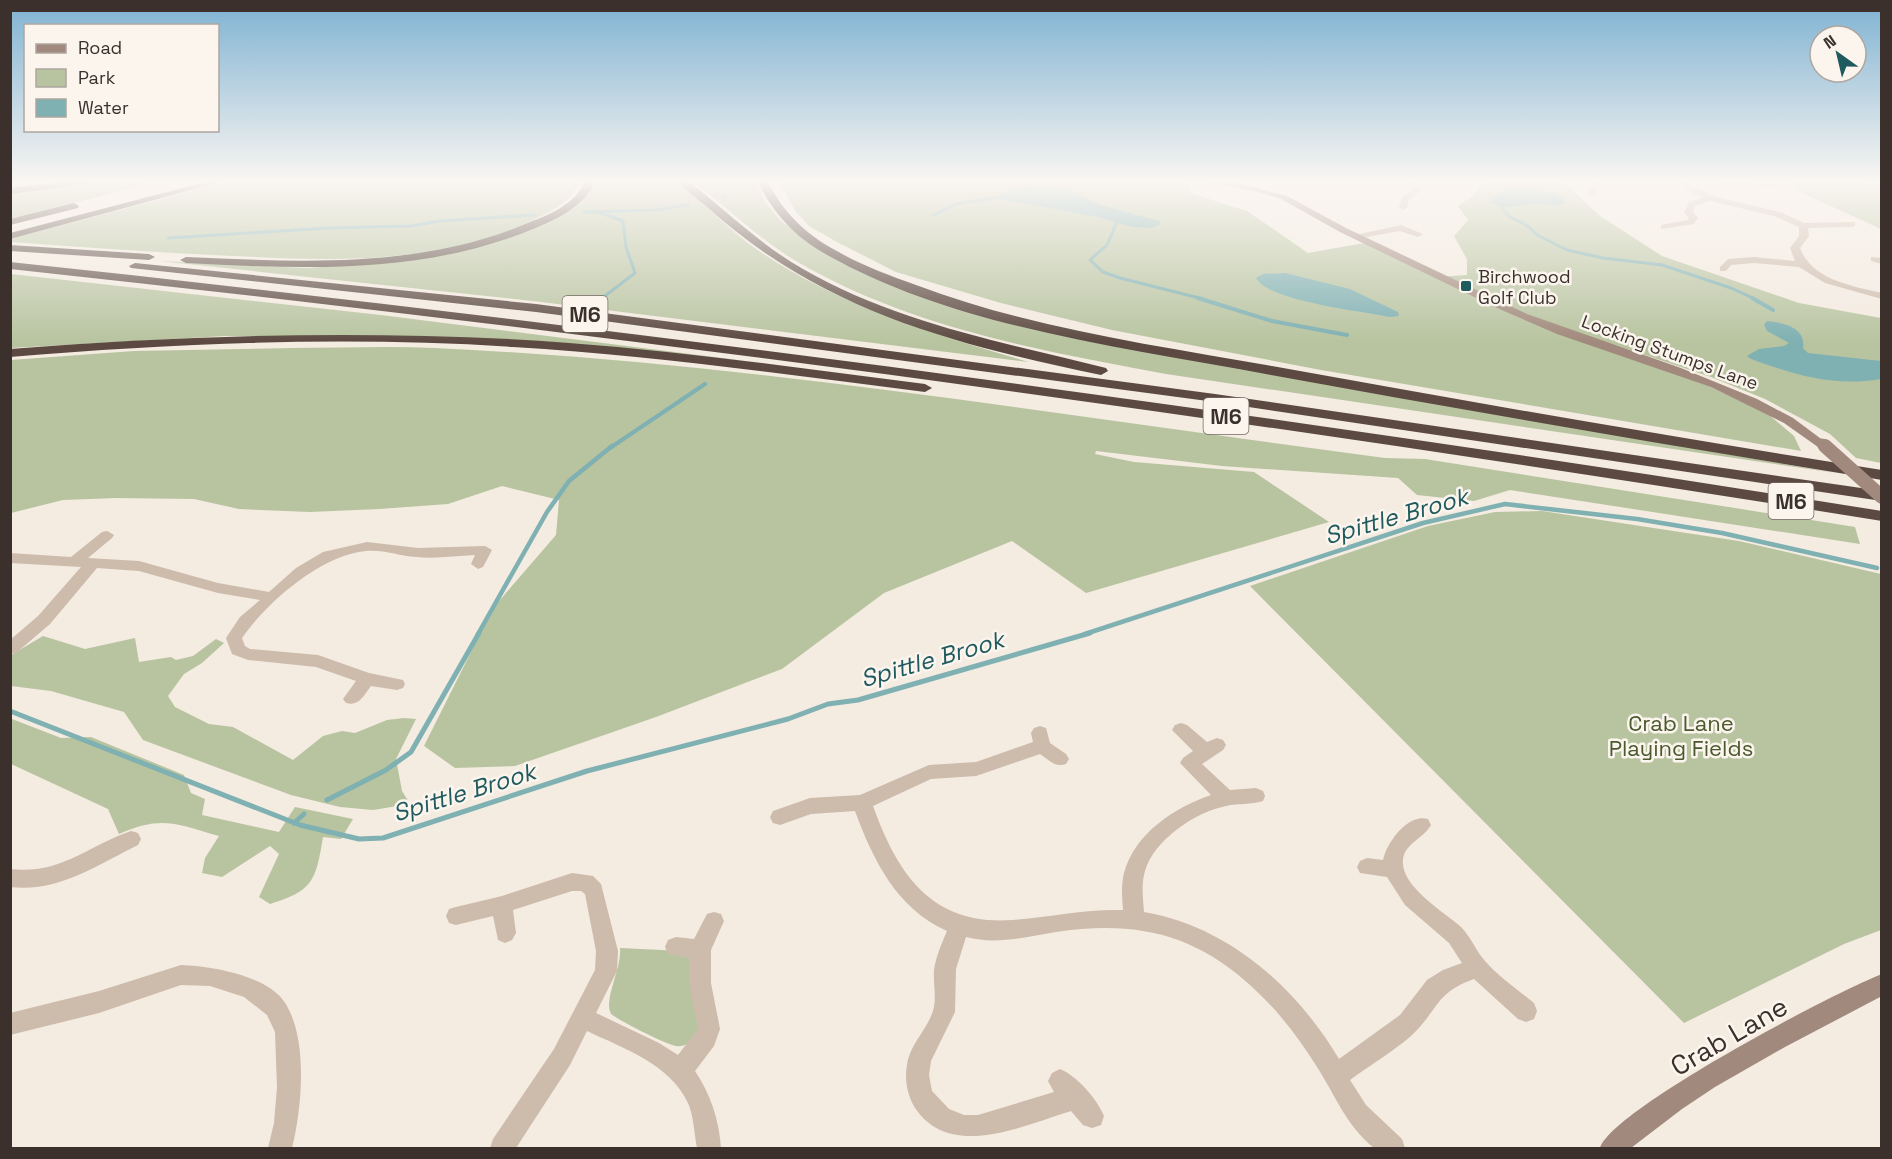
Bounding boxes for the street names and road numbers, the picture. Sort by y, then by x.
road number: M6 [562,296,608,332]
street label: Locking Stumps Lane [1579,309,1761,395]
road number: M6 [1204,398,1248,434]
road number: M6 [1768,483,1814,519]
street label: Crab Lane [1664,988,1794,1084]

